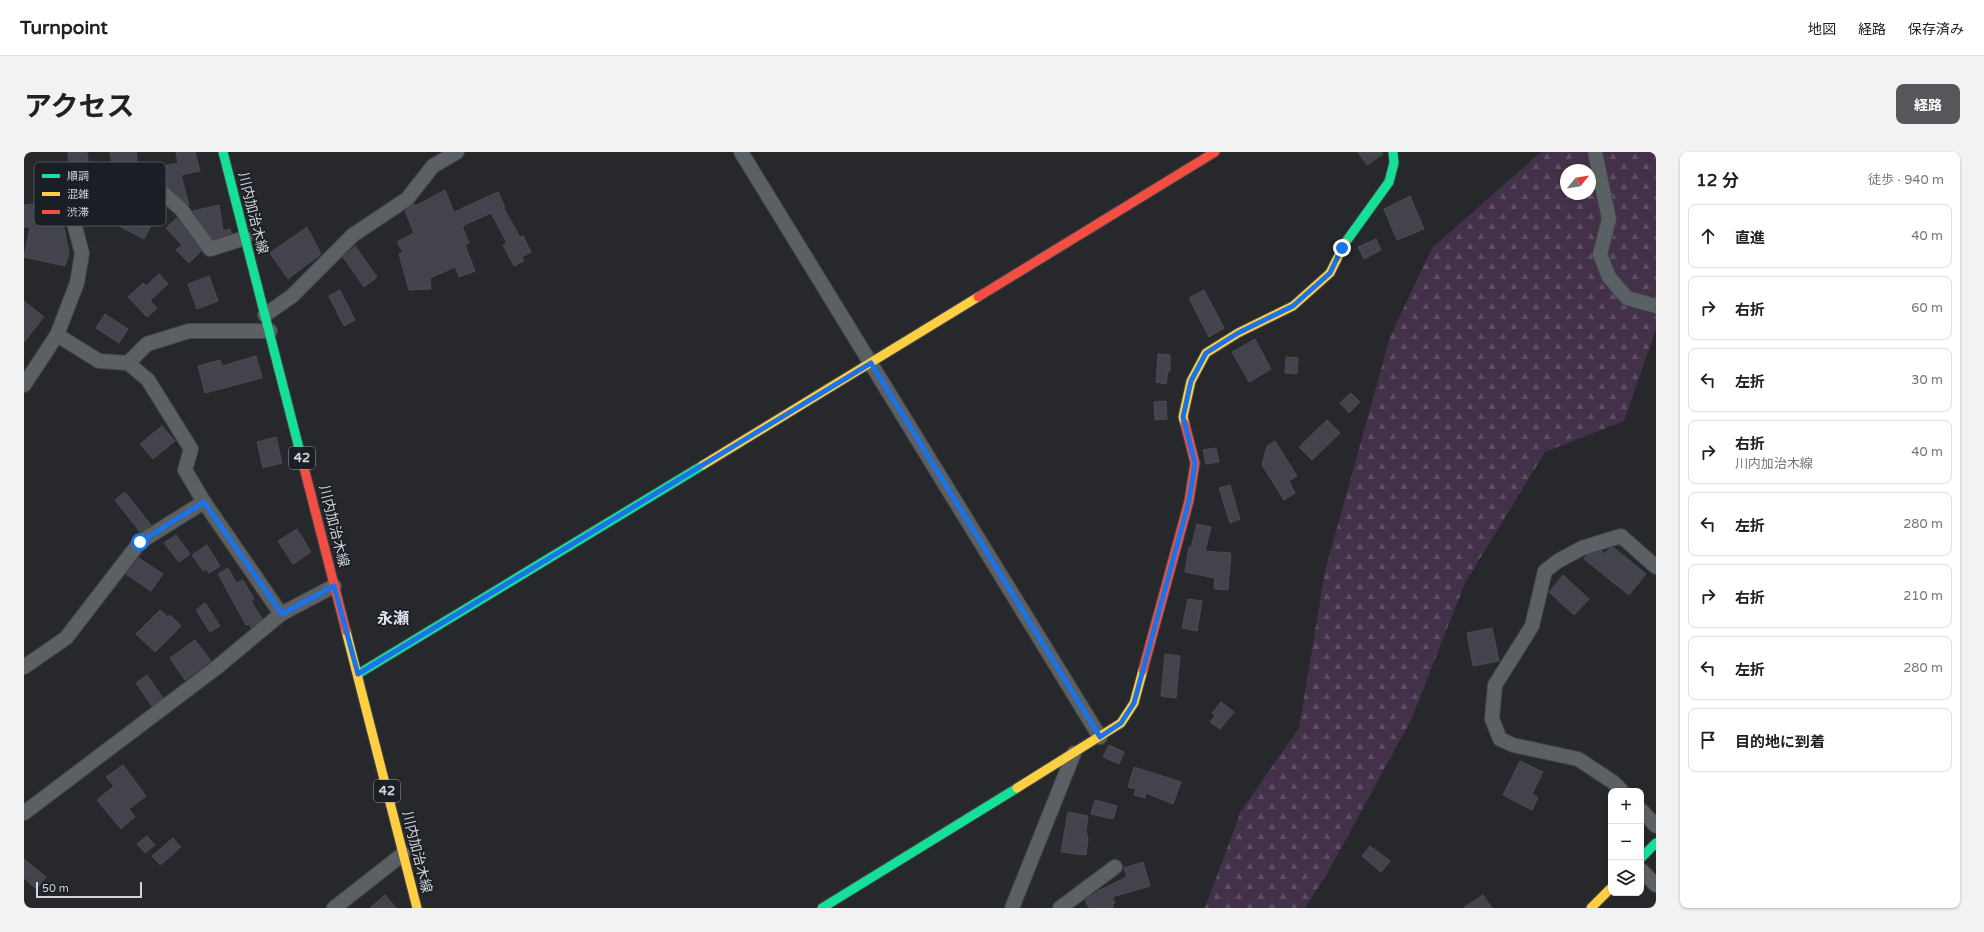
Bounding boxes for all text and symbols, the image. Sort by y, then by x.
text: Turnpoint [20,17,108,39]
text: 地図 [1808,21,1836,38]
text: 経路 [1858,21,1886,38]
text: 保存済み [1908,21,1964,38]
button: 経路 [1896,84,1960,124]
text: アクセス [24,90,135,124]
legend [34,162,166,226]
north arrow [1560,164,1596,200]
text: 順調 [67,170,89,183]
street label: 川内加治木線 [235,170,271,256]
text: 12 分 [1696,170,1739,191]
text: 徒歩 · 940 m [1868,172,1944,188]
text: 混雑 [67,188,89,201]
text: 渋滞 [67,206,89,219]
icon: ahead [1697,225,1719,247]
text: 40 m [1911,228,1943,244]
text: 直進 [1735,229,1765,247]
route end [1333,239,1351,257]
icon: right [1697,297,1719,319]
text: 60 m [1911,300,1943,316]
text: 右折 [1735,301,1765,319]
icon: left [1697,369,1719,391]
text: 30 m [1911,372,1943,388]
text: 左折 [1735,373,1765,391]
text: 右折 [1735,435,1765,453]
icon: right [1697,441,1719,463]
text: 40 m [1911,444,1943,460]
road number: 42 [289,447,315,469]
text: 川内加治木線 [1735,456,1813,472]
street label: 川内加治木線 [316,483,352,569]
icon: left [1697,513,1719,535]
text: 280 m [1903,516,1943,532]
text: 左折 [1735,517,1765,535]
route start [131,533,149,551]
icon: right [1697,585,1719,607]
text: 210 m [1903,588,1943,604]
text: 右折 [1735,589,1765,607]
district label: 永瀬 [377,609,409,629]
icon: left [1697,657,1719,679]
text: 280 m [1903,660,1943,676]
text: 左折 [1735,661,1765,679]
icon: arrive [1697,729,1719,751]
text: 目的地に到着 [1735,733,1825,751]
road number: 42 [374,780,400,802]
map controls [1608,788,1644,896]
button: + [1608,788,1644,824]
street label: 川内加治木線 [399,809,435,895]
button: − [1608,824,1644,860]
button: layers [1608,860,1644,896]
scale bar [36,880,142,899]
text: 50 m [42,882,69,895]

